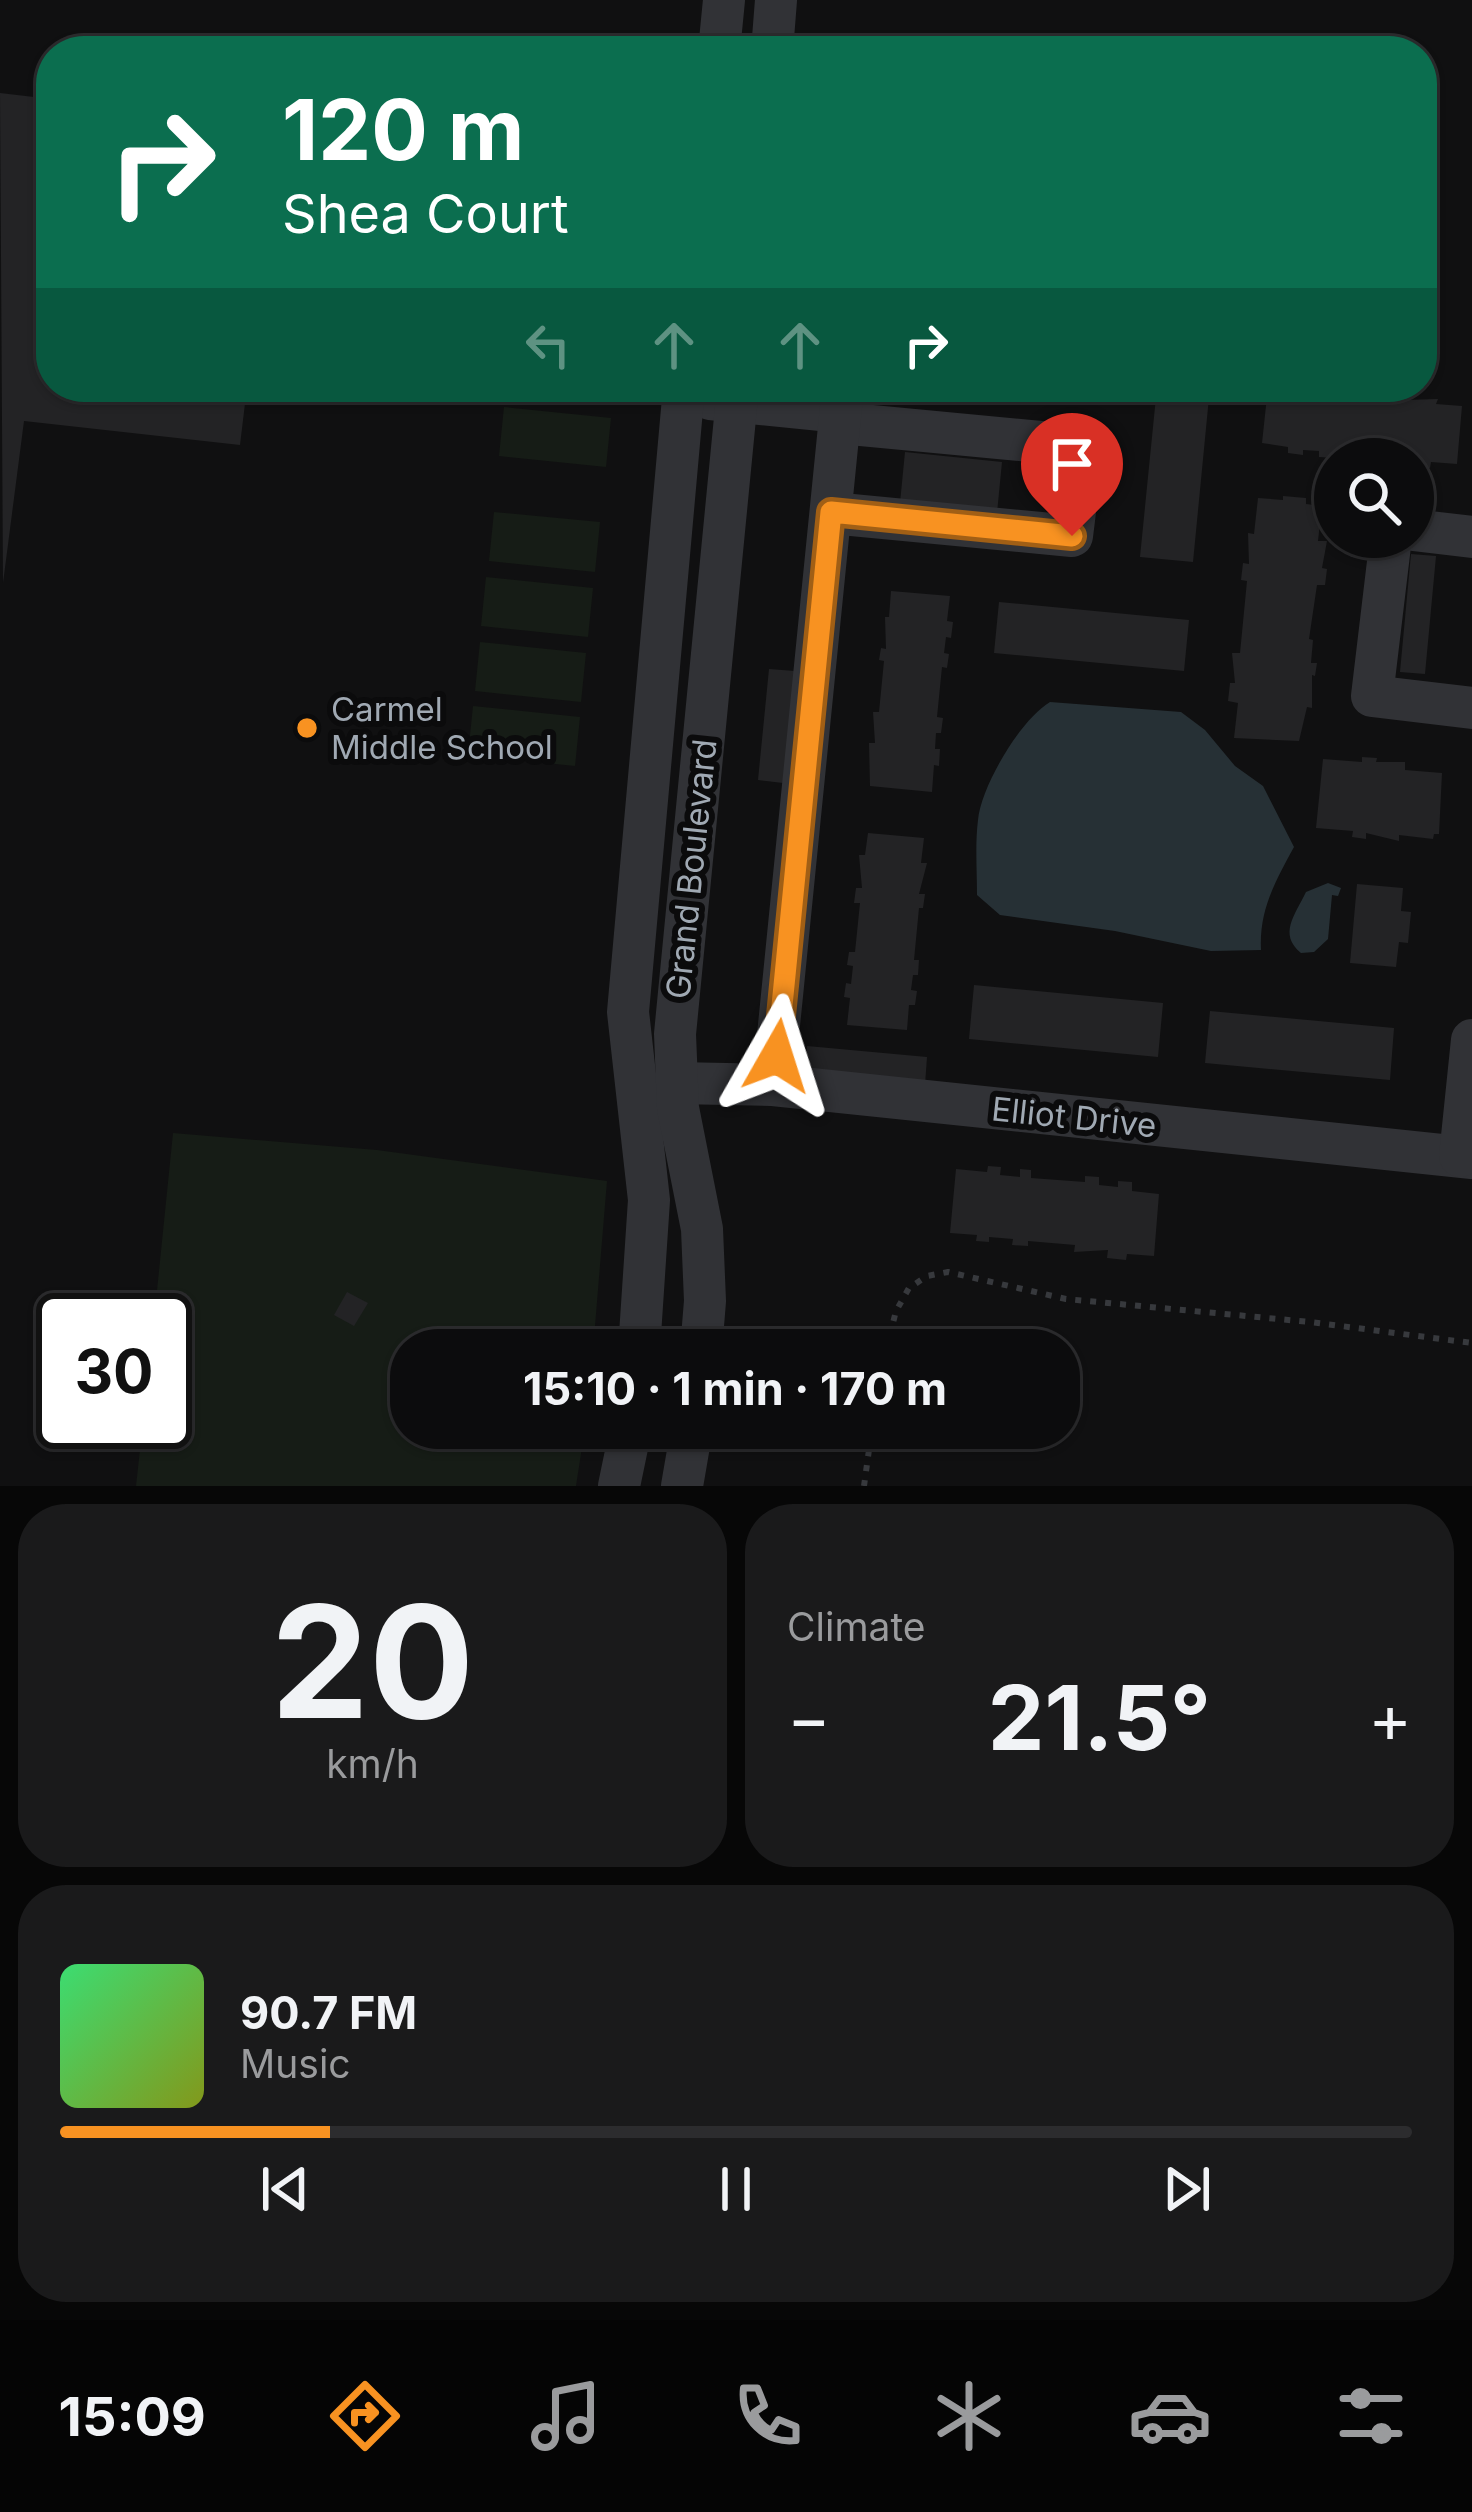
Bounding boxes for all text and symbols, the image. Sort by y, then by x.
text: 120 m [282,79,524,180]
icon: right [84,84,240,240]
text: Shea Court [282,181,569,246]
icon: left [515,312,581,378]
icon: ahead [641,312,707,378]
icon: ahead [767,312,833,378]
icon: right [893,312,959,378]
pin [1021,413,1123,536]
icon: arrive [1039,431,1105,497]
map controls [1314,438,1434,558]
button: search [1314,438,1434,558]
place label: Carmel Middle School [331,689,553,767]
marker: Carmel Middle School [294,715,320,741]
street label: Grand Boulevard [657,737,725,1001]
position arrow [714,993,840,1119]
street label: Elliot Drive [990,1088,1158,1146]
speed limit sign: 30 [36,1293,192,1449]
text: 15:10 · 1 min · 170 m [523,1361,947,1416]
text: 20 [271,1567,474,1756]
text: Climate [787,1603,926,1650]
text: 21.5° [988,1663,1211,1772]
text: − [787,1678,831,1758]
text: + [1368,1678,1412,1758]
text: km/h [326,1740,419,1787]
text: 90.7 FM [240,1985,417,2040]
text: Music [240,2040,351,2087]
icon: previous [252,2156,318,2222]
icon: pause [703,2156,769,2222]
icon: next [1154,2156,1220,2222]
icon: directions [323,2374,407,2458]
icon: music [524,2374,608,2458]
icon: phone [726,2374,810,2458]
icon: climate [927,2374,1011,2458]
icon: car [1128,2374,1212,2458]
icon: filters [1329,2374,1413,2458]
text: 15:09 [59,2384,206,2449]

